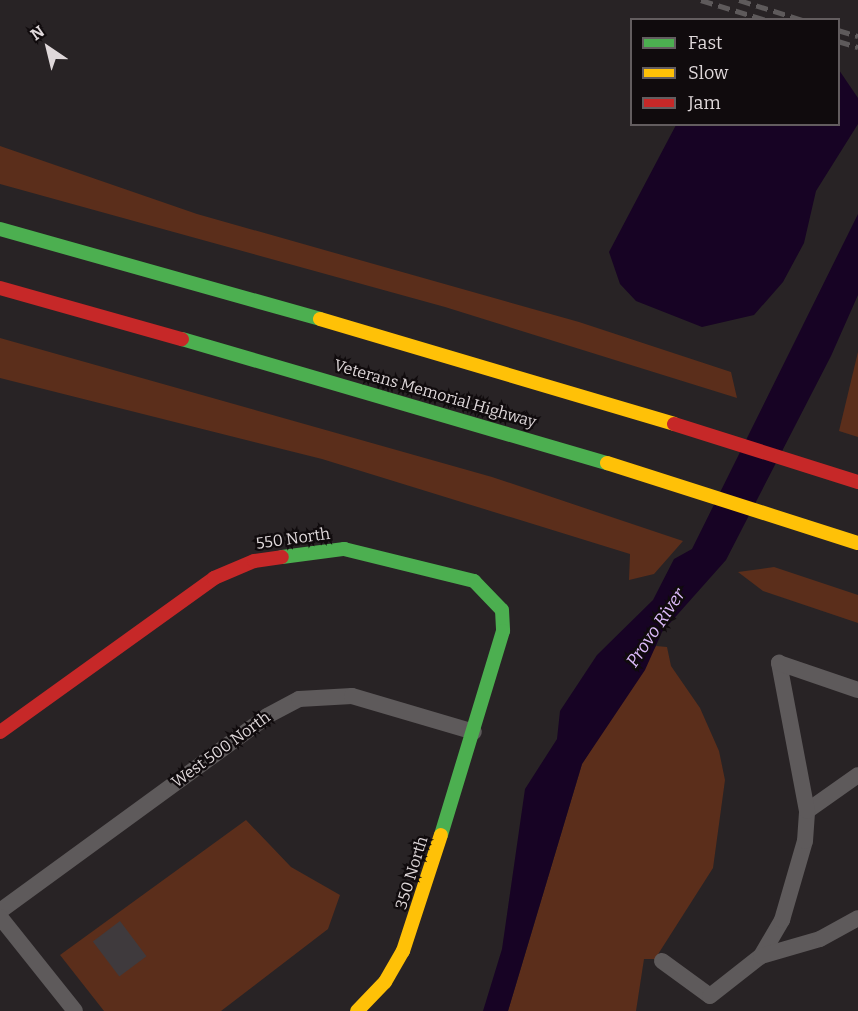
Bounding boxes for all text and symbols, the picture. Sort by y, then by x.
north arrow [18,18,78,78]
legend [630,18,840,126]
text: N [27,22,48,44]
text: Fast [688,32,723,54]
text: Slow [688,62,728,84]
text: Jam [688,92,721,114]
street label: Veterans Memorial Highway [332,356,538,432]
street label: 550 North [255,524,331,554]
water label: Provo River [622,585,690,671]
street label: West 500 North [168,708,274,792]
street label: 350 North [392,834,432,912]

